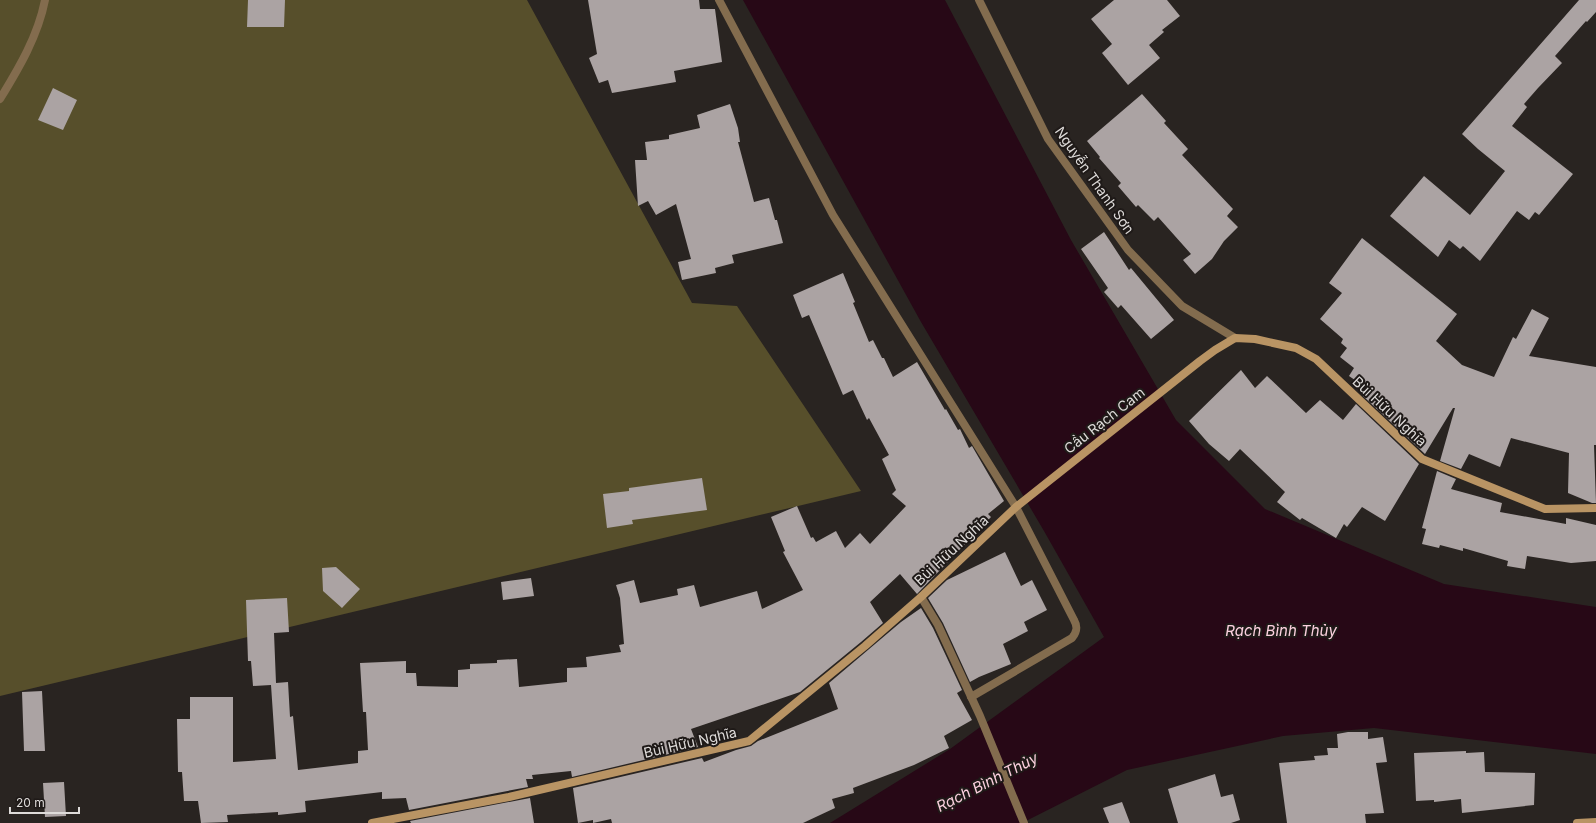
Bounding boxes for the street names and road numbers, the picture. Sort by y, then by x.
street label: Nguyễn Thanh Sơn [1052,123,1138,237]
street label: Bùi Hữu Nghĩa [1350,372,1430,450]
street label: Cầu Rạch Cam [1060,383,1148,457]
street label: Bùi Hữu Nghĩa [911,511,991,589]
street label: Bùi Hữu Nghĩa [642,723,738,761]

